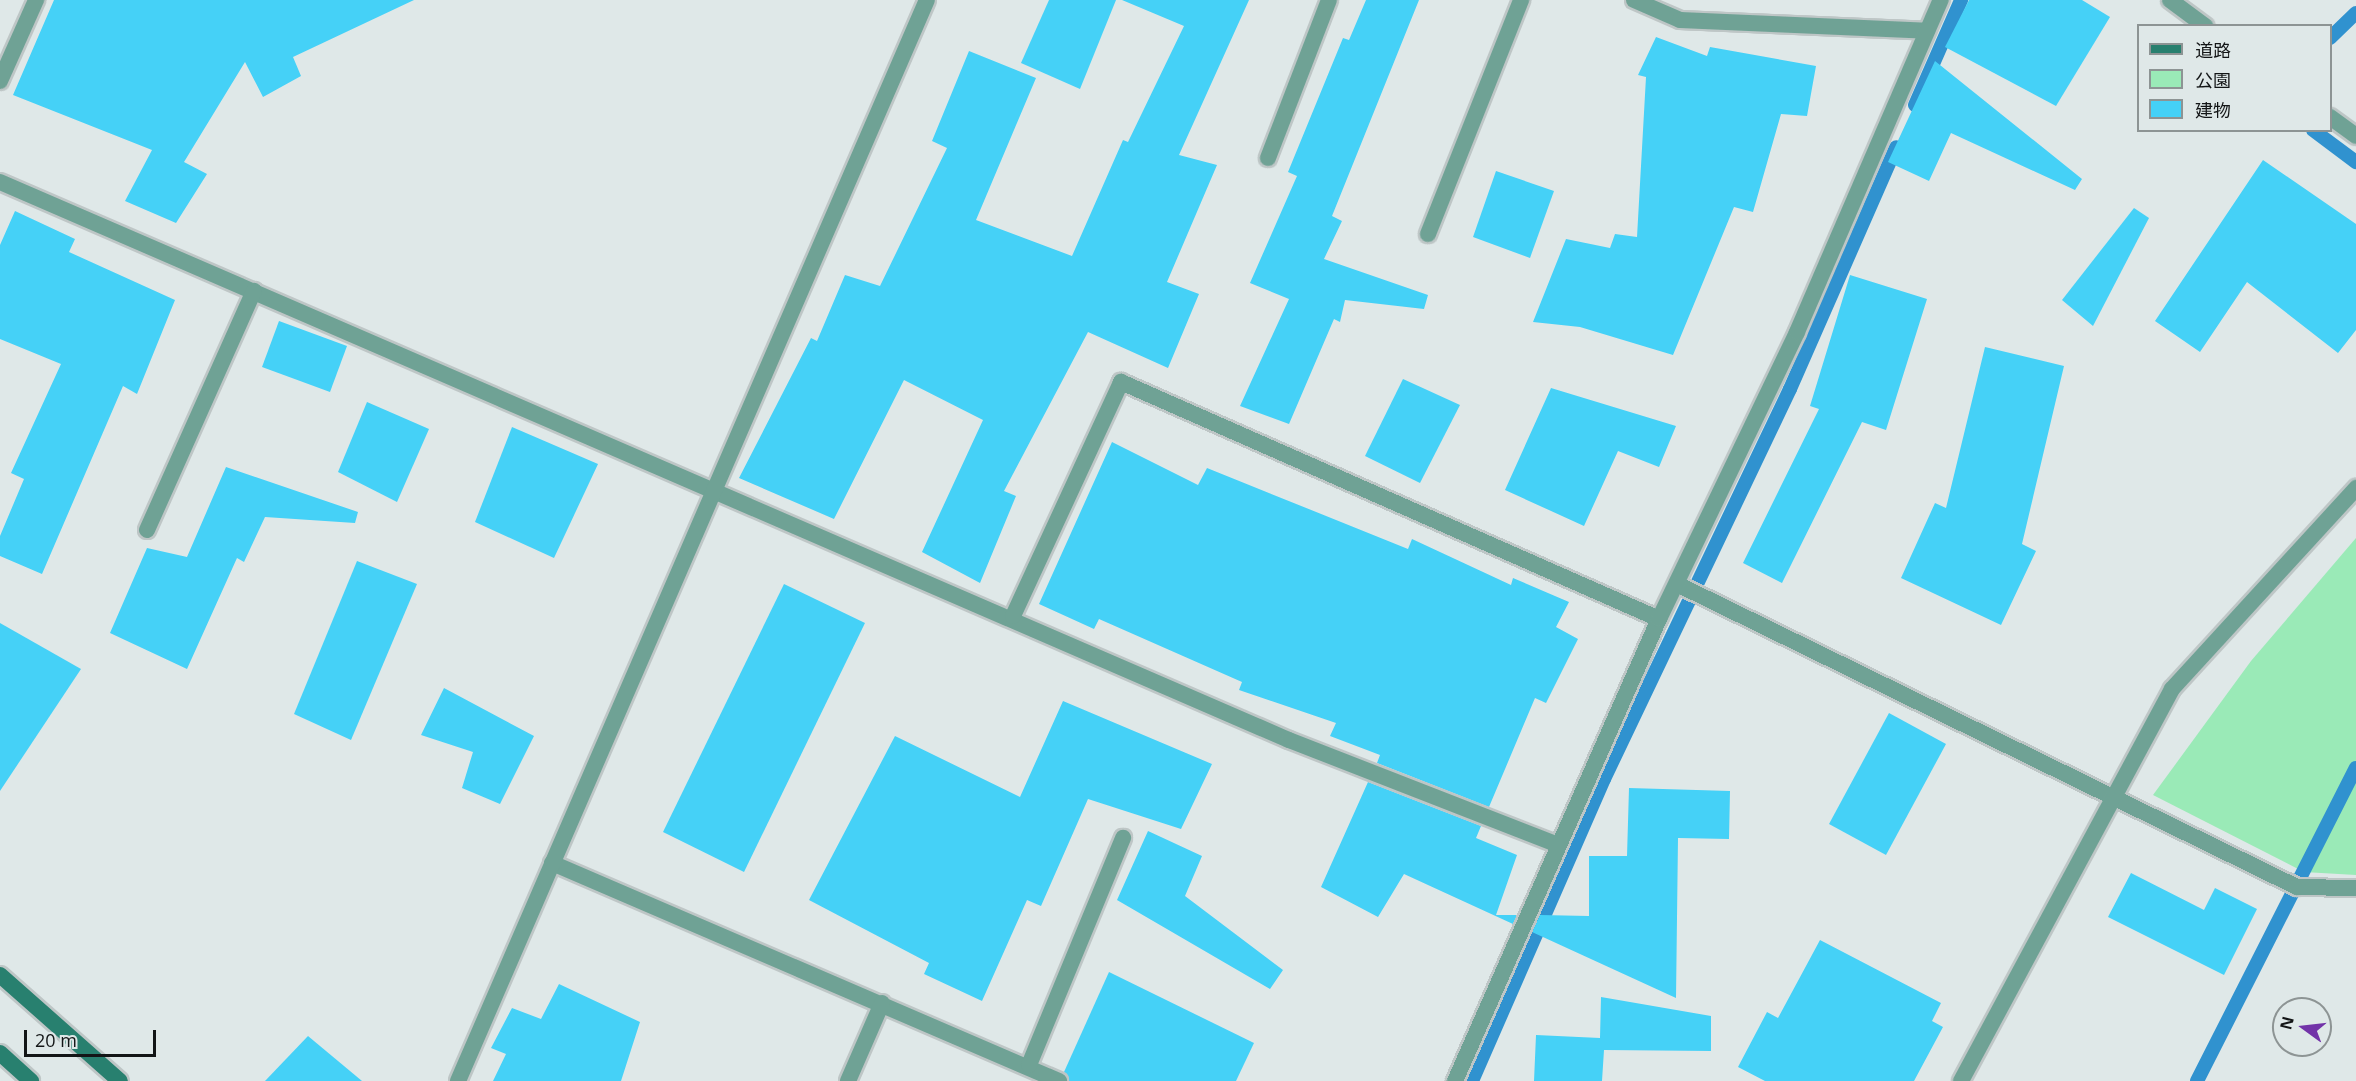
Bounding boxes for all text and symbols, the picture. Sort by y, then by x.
legend [2137,24,2332,132]
text: 道路 [2195,38,2231,62]
text: 公園 [2195,68,2231,92]
text: 建物 [2195,98,2231,122]
north arrow [2272,997,2332,1057]
text: N [2274,1014,2299,1032]
scale bar [27,1018,159,1056]
text: 20 m [35,1028,77,1052]

